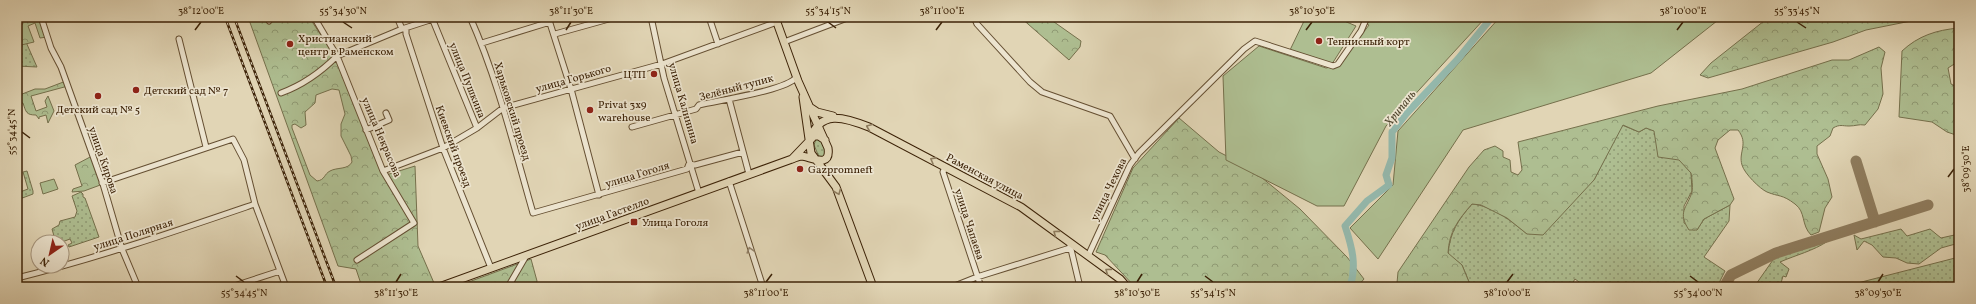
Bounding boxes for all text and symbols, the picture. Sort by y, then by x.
text: 38°12'00"E [178,4,224,18]
text: 55°34'30"N [319,4,367,18]
text: 38°11'30"E [549,4,593,18]
text: 55°34'15"N [805,4,851,18]
text: 38°11'00"E [920,4,964,18]
text: 38°10'30"E [1289,4,1335,18]
text: 38°10'00"E [1660,4,1706,18]
text: 55°33'45"N [1774,4,1821,18]
place label: Христианский центр в Раменском [298,32,394,60]
place label: Теннисный корт [1327,35,1410,50]
marker: Теннисный корт [1314,36,1324,46]
marker: Христианский центр в Раменском [285,39,295,49]
street label: улица Пушкина [445,40,489,121]
street label: Харьковский проезд [489,60,534,163]
street label: улица Горького [534,61,613,97]
street label: улица Калинина [664,61,701,146]
place label: ЦТП [623,68,646,83]
marker: ЦТП [649,69,659,79]
street label: Зелёный тупик [698,71,775,106]
place label: Детский сад № 7 [144,84,228,99]
marker: Детский сад № 7 [131,85,141,95]
water label: Хрипань [1381,87,1420,131]
marker: Детский сад № 5 [93,91,103,101]
street label: улица Некрасова [357,95,404,180]
place label: Privat 3x9 warehouse [598,98,650,126]
place label: Детский сад № 5 [56,103,140,118]
street label: Киевский проезд [431,103,475,190]
marker: Privat 3x9 warehouse [585,105,595,115]
text: 55°34'45"N [5,108,19,155]
one-way arrow [865,123,872,131]
street label: улица Кирова [84,125,121,197]
text: 38°09'30"E [1959,145,1973,193]
street label: Раменская улица [943,151,1026,204]
street label: улица Чехова [1088,155,1131,224]
one-way arrow [930,157,937,164]
street label: улица Гоголя [604,158,672,192]
place label: Gazpromneft [808,163,873,178]
marker: Gazpromneft [795,164,805,174]
street label: улица Чапаева [950,187,987,263]
one-way arrow [834,189,842,196]
street label: улица Гастелло [574,194,652,235]
street label: улица Полярная [92,215,175,255]
place label: Улица Гоголя [642,216,709,231]
marker: Улица Гоголя [629,217,639,227]
one-way arrow [1054,231,1061,238]
north arrow [30,234,70,274]
one-way arrow [746,247,755,254]
text: N [38,253,53,270]
one-way arrow [1106,269,1113,276]
text: 55°34'45"N [221,286,268,300]
text: 38°11'30"E [374,286,418,300]
text: 38°11'00"E [744,286,788,300]
text: 38°10'30"E [1114,286,1160,300]
text: 55°34'15"N [1190,286,1236,300]
text: 38°10'00"E [1484,286,1530,300]
text: 55°34'00"N [1674,286,1723,300]
text: 38°09'30"E [1854,286,1902,300]

